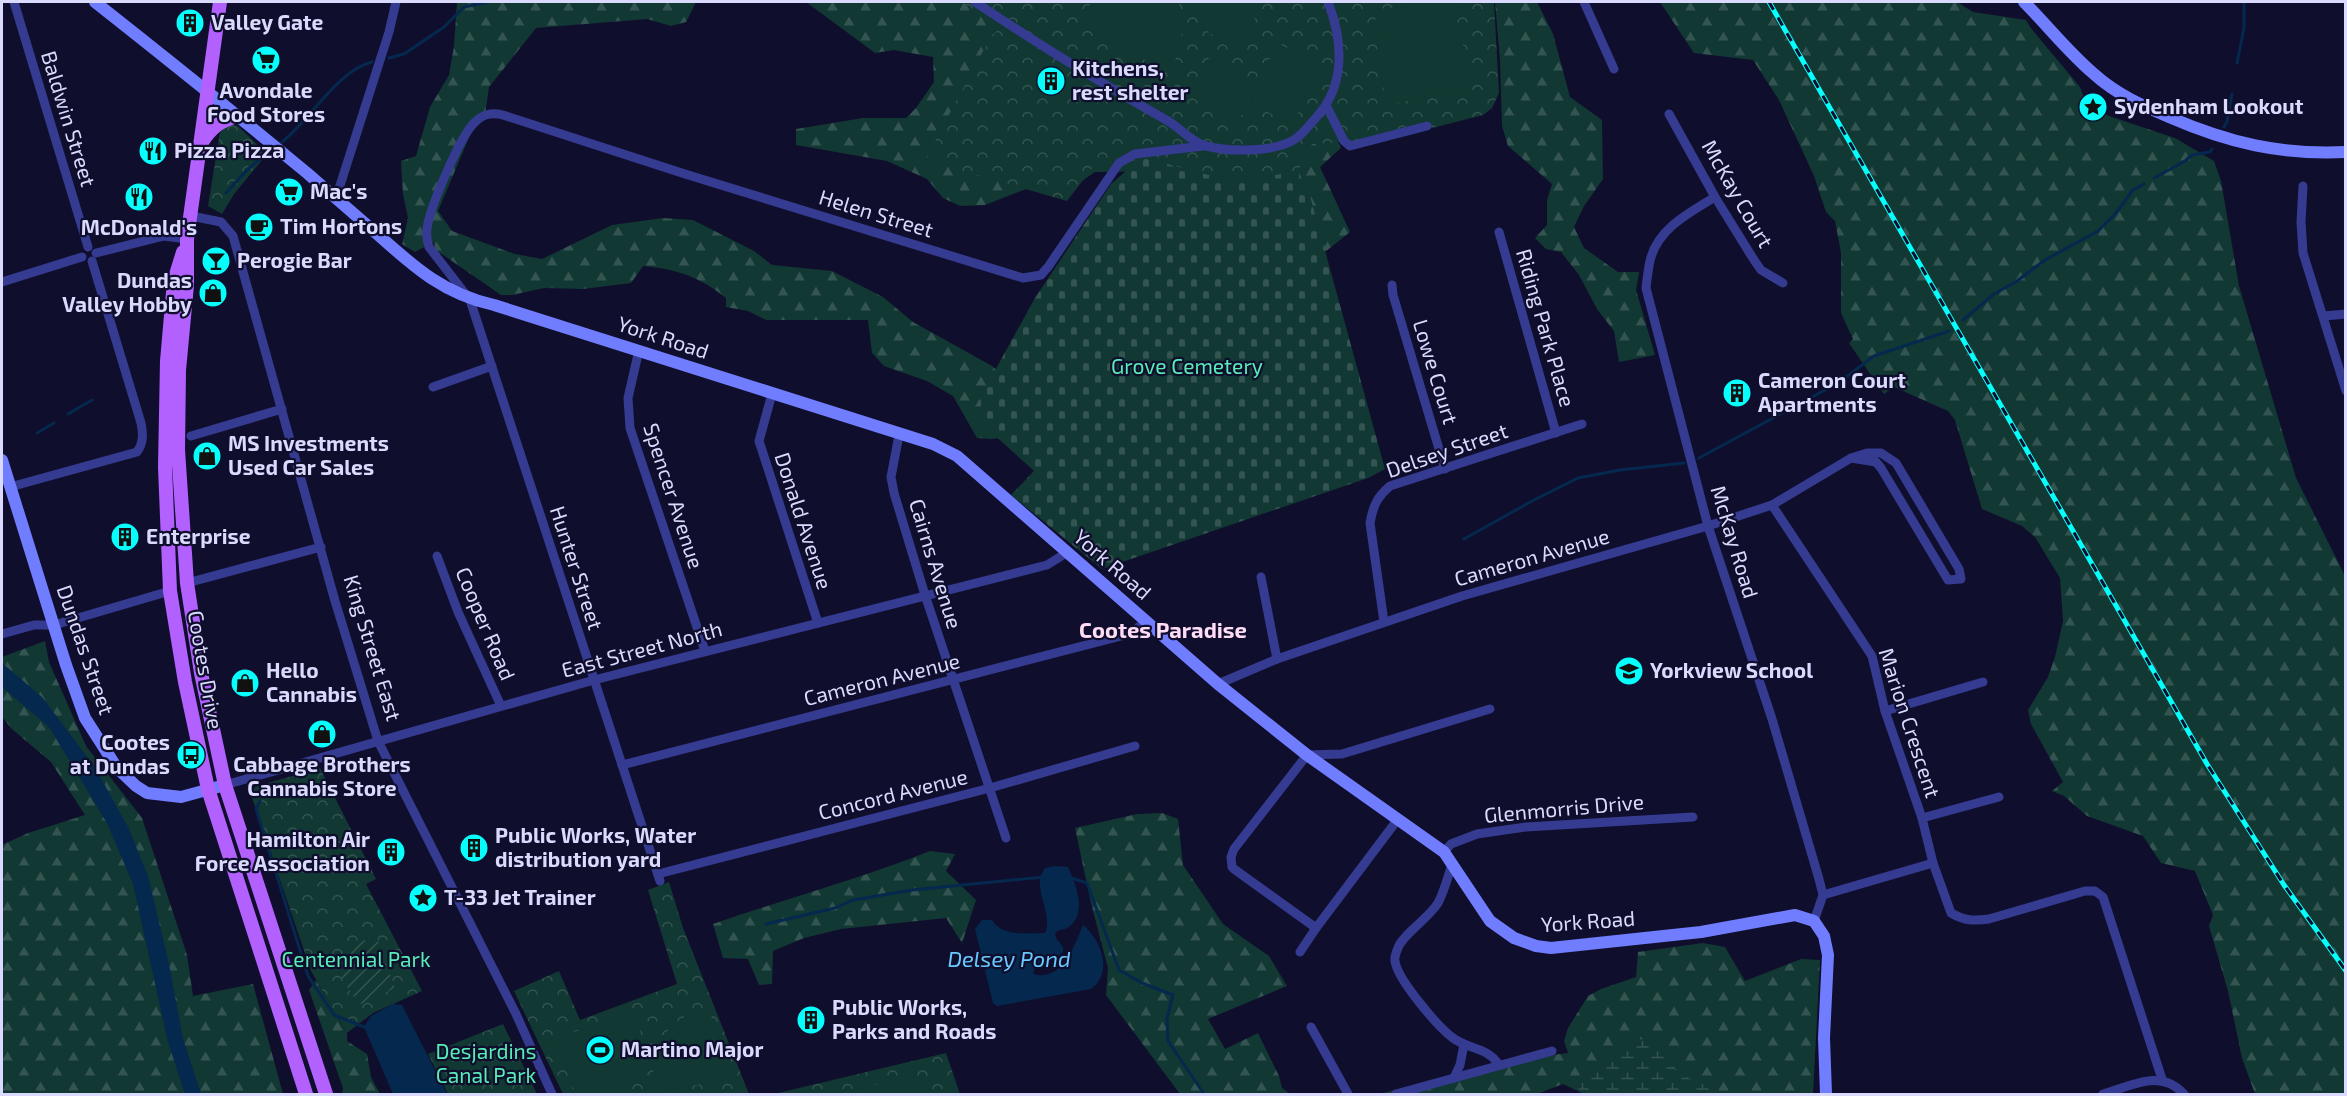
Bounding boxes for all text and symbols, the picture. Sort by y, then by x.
building icon: Valley Gate [174,7,206,39]
place label: Valley Gate [211,9,323,35]
supermarket icon: Avondale Food Stores [250,44,282,76]
street label: Baldwin Street [37,48,102,189]
place label: Kitchens, rest shelter [1072,55,1189,104]
building icon: Kitchens, rest shelter [1035,65,1067,97]
place label: Avondale Food Stores [207,77,325,126]
place icon: Sydenham Lookout [2077,91,2109,123]
place label: Sydenham Lookout [2114,93,2304,119]
restaurant icon: Pizza Pizza [137,135,169,167]
street label: McKay Court [1697,135,1779,252]
place label: Pizza Pizza [174,137,284,162]
supermarket icon: Mac's [273,176,305,208]
place label: Mac's [310,178,367,203]
restaurant icon: McDonald's [123,181,155,213]
street label: Helen Street [816,183,937,242]
cafe icon: Tim Hortons [243,211,275,243]
place label: Tim Hortons [280,213,402,238]
place label: McDonald's [81,214,197,239]
bar icon: Perogie Bar [200,245,232,277]
street label: Riding Park Place [1512,246,1581,409]
place label: Perogie Bar [237,247,352,272]
place label: Dundas Valley Hobby [62,267,192,317]
shop icon: Dundas Valley Hobby [197,277,229,309]
street label: York Road [615,310,712,363]
street label: Lowe Court [1409,316,1464,427]
park label: Grove Cemetery [1111,353,1263,378]
place label: Cameron Court Apartments [1758,367,1906,416]
building icon: Cameron Court Apartments [1721,377,1753,409]
street label: Delsey Street [1382,417,1511,482]
street label: Spencer Avenue [639,420,710,571]
place label: MS Investments Used Car Sales [228,430,389,479]
shop icon: MS Investments Used Car Sales [191,440,223,472]
street label: Donald Avenue [771,449,838,592]
street label: McKay Road [1706,482,1764,601]
street label: Cairns Avenue [905,496,968,632]
street label: Hunter Street [546,503,609,633]
building icon: Enterprise [109,521,141,553]
street label: Cameron Avenue [1451,522,1612,591]
place label: Enterprise [146,523,251,548]
street label: York Road [1069,523,1157,604]
street label: Cooper Road [451,563,521,684]
street label: King Street East [339,572,407,724]
street label: Dundas Street [53,581,120,718]
street label: Cootes Drive [184,608,229,731]
street label: East Street North [559,615,725,682]
district label: Cootes Paradise [1079,616,1247,642]
street label: Marion Crescent [1874,644,1946,801]
street label: Cameron Avenue [801,647,962,710]
school or university icon: Yorkview School [1613,655,1645,687]
place label: Hello Cannabis [266,657,357,706]
place label: Yorkview School [1650,657,1813,682]
shop icon: Hello Cannabis [229,667,261,699]
shop icon: Cabbage Brothers Cannabis Store [306,718,338,750]
place label: Cootes at Dundas [70,729,170,778]
bus stop icon: Cootes at Dundas [175,739,207,771]
place label: Cabbage Brothers Cannabis Store [233,751,411,800]
street label: Concord Avenue [815,763,970,824]
street label: Glenmorris Drive [1483,788,1645,827]
place label: Public Works, Water distribution yard [495,822,696,872]
place label: Hamilton Air Force Association [195,826,370,875]
building icon: Public Works, Water distribution yard [458,832,490,864]
building icon: Hamilton Air Force Association [375,836,407,868]
place icon: T-33 Jet Trainer [407,882,439,914]
place label: T-33 Jet Trainer [444,884,596,909]
street label: York Road [1540,905,1636,936]
water label: Delsey Pond [947,945,1071,972]
park label: Centennial Park [281,946,431,971]
place label: Public Works, Parks and Roads [832,994,996,1043]
building icon: Public Works, Parks and Roads [795,1004,827,1036]
sports icon: Martino Major [584,1034,616,1066]
place label: Martino Major [621,1036,763,1061]
park label: Desjardins Canal Park [436,1038,537,1087]

